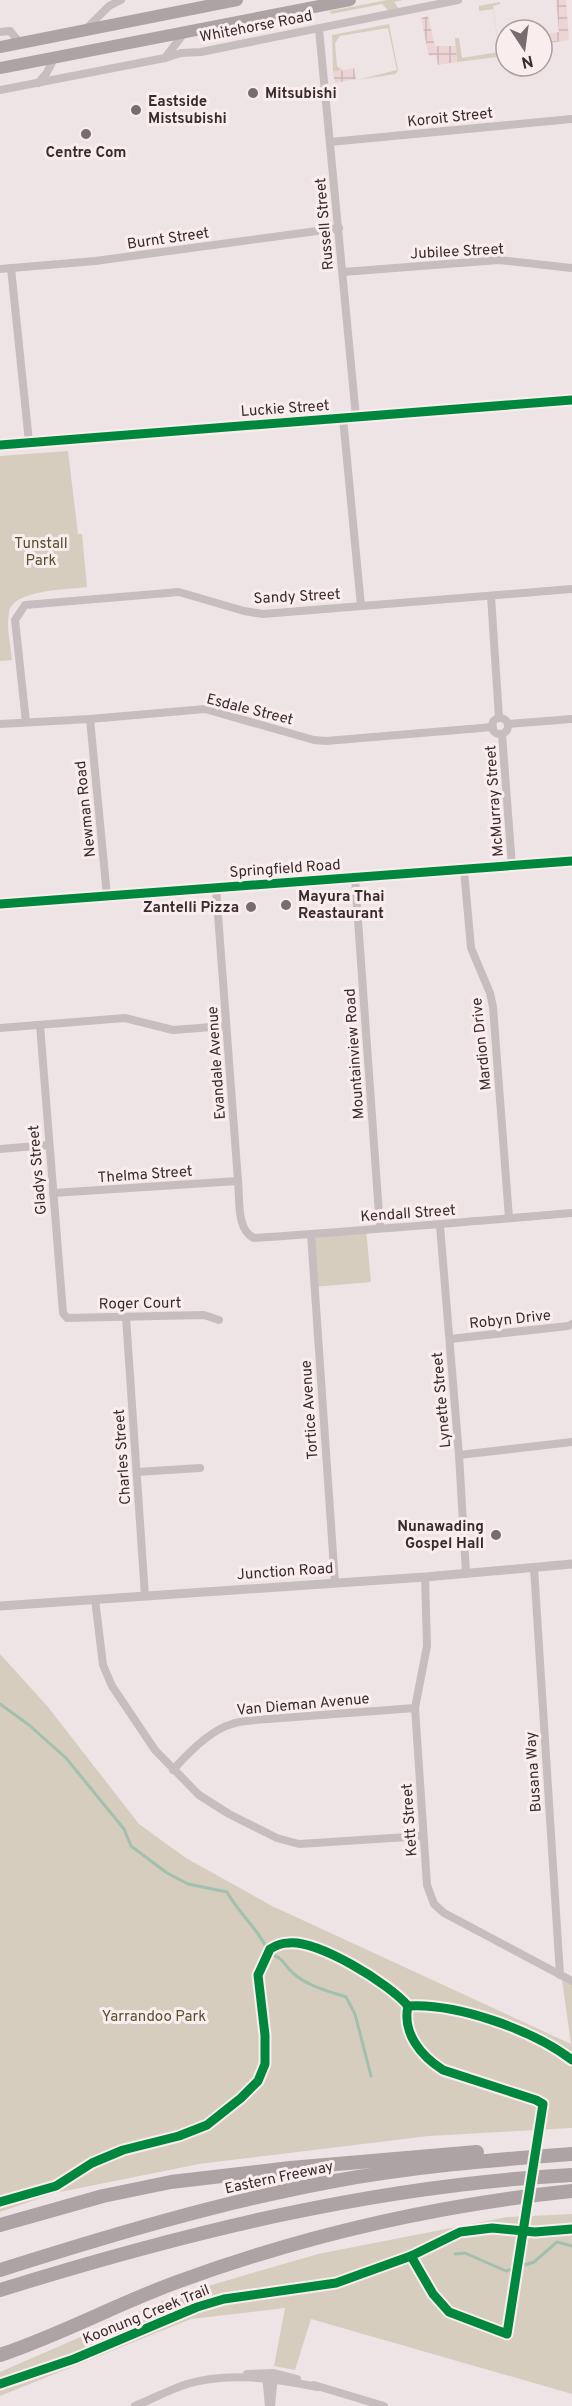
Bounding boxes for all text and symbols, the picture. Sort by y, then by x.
street label: Whitehorse Road [198,7,314,48]
north arrow [494,18,554,78]
text: N [519,50,535,72]
place label: Mitsubishi [265,85,337,104]
marker: Mitsubishi [246,86,260,100]
place label: Eastside Mistsubishi [148,93,227,129]
marker: Eastside Mistsubishi [129,103,143,117]
street label: Koroit Street [406,105,494,132]
marker: Centre Com [79,127,93,141]
place label: Centre Com [46,144,126,163]
street label: Russell Street [312,177,339,271]
street label: Burnt Street [126,224,211,255]
street label: Jubilee Street [410,241,505,264]
street label: Luckie Street [240,397,330,422]
park label: Tunstall Park [14,535,68,571]
street label: Sandy Street [253,586,341,609]
street label: Esdale Street [204,691,295,730]
street label: McMurray Street [482,744,509,857]
street label: Newman Road [72,760,101,858]
street label: Springfield Road [229,856,341,883]
place label: Mayura Thai Reastaurant [298,888,385,924]
marker: Mayura Thai Reastaurant [279,898,293,912]
place label: Zantelli Pizza [143,899,239,918]
marker: Zantelli Pizza [244,900,258,914]
street label: Mountainview Road [341,988,370,1120]
street label: Mardion Drive [468,997,497,1091]
street label: Evandale Avenue [204,1006,231,1120]
street label: Gladys Street [25,1124,52,1216]
street label: Thelma Street [97,1163,193,1188]
street label: Kendall Street [360,1202,456,1227]
street label: Roger Court [99,1294,181,1315]
street label: Robyn Drive [468,1307,552,1334]
street label: Lynette Street [429,1351,456,1449]
street label: Tortice Avenue [298,1360,323,1460]
street label: Charles Street [111,1408,136,1505]
place label: Nunawading Gospel Hall [397,1518,484,1554]
marker: Nunawading Gospel Hall [489,1528,503,1542]
street label: Junction Road [236,1560,334,1585]
street label: Van Dieman Avenue [236,1690,370,1721]
street label: Busana Way [522,1731,547,1813]
street label: Kett Street [398,1783,423,1857]
park label: Yarrandoo Park [102,2008,206,2027]
street label: Eastern Freeway [223,2158,335,2199]
street label: Koonung Creek Trail [80,2281,213,2350]

